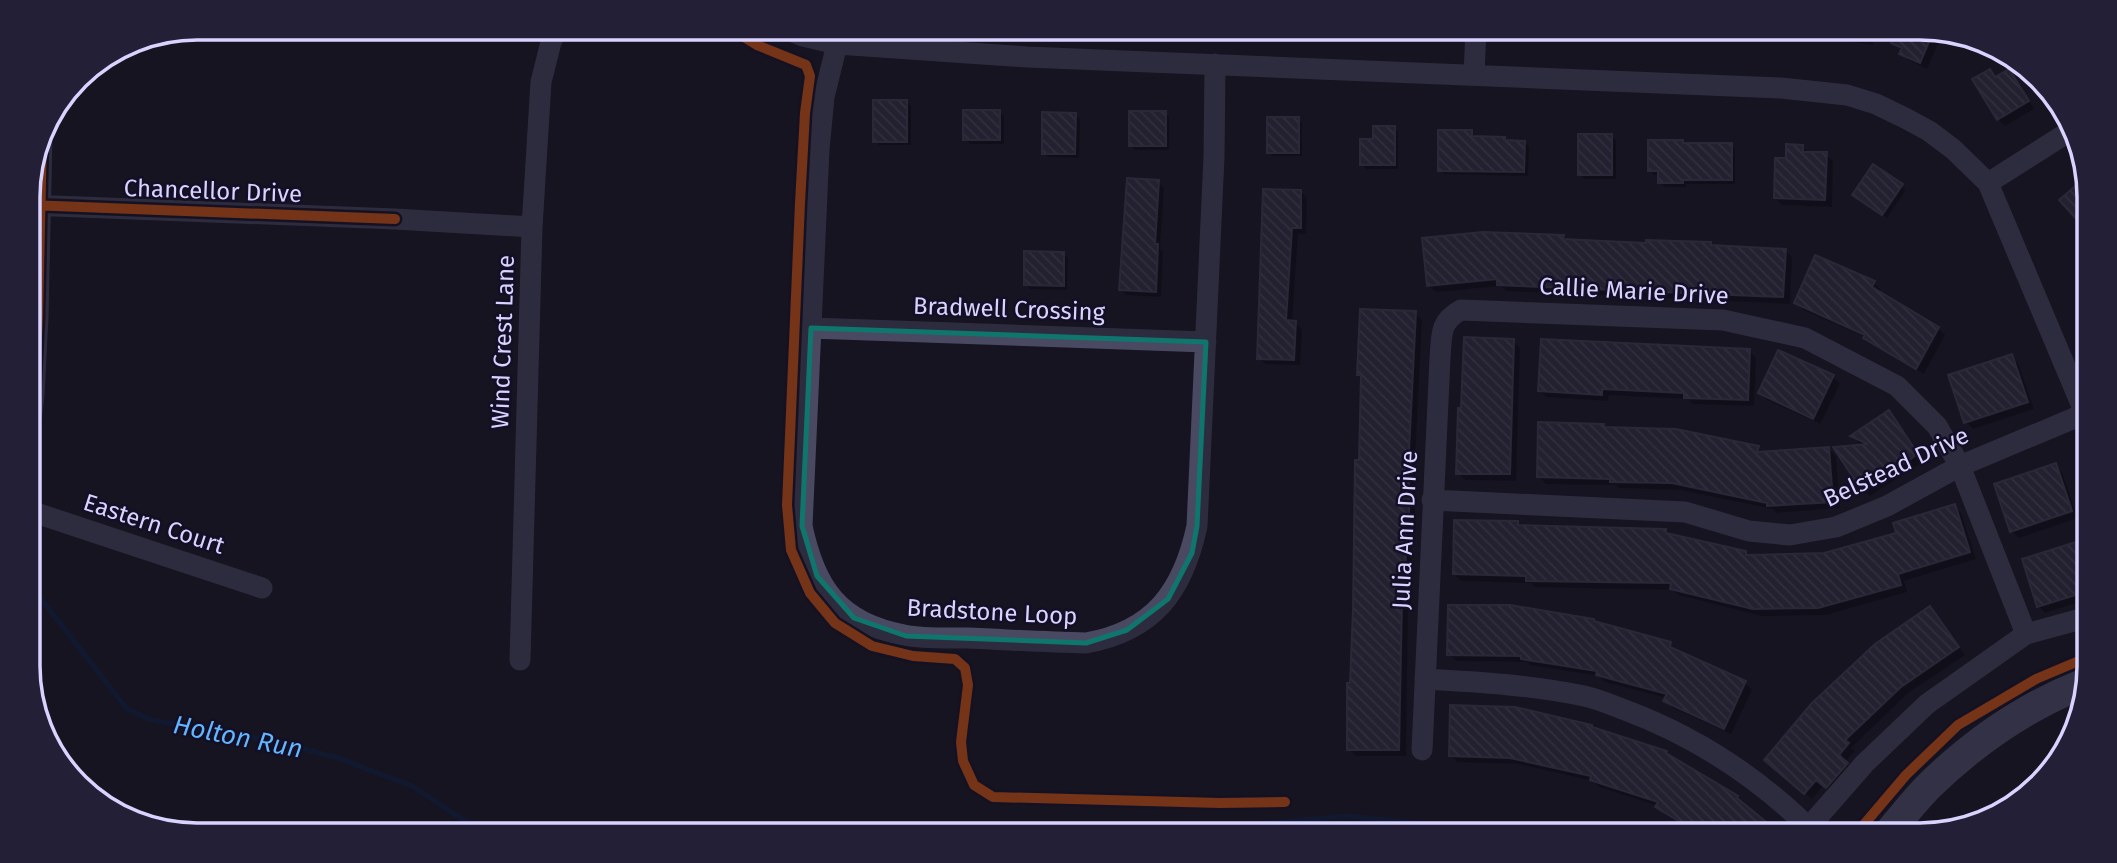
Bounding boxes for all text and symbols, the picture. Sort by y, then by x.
street label: Chancellor Drive [123,174,303,208]
street label: Wind Crest Lane [486,254,520,430]
street label: Callie Marie Drive [1539,272,1729,310]
street label: Bradwell Crossing [912,292,1106,326]
street label: Belstead Drive [1819,421,1973,513]
street label: Julia Ann Drive [1387,450,1423,610]
street label: Eastern Court [80,488,228,560]
street label: Bradstone Loop [906,594,1078,630]
water label: Holton Run [171,709,305,765]

